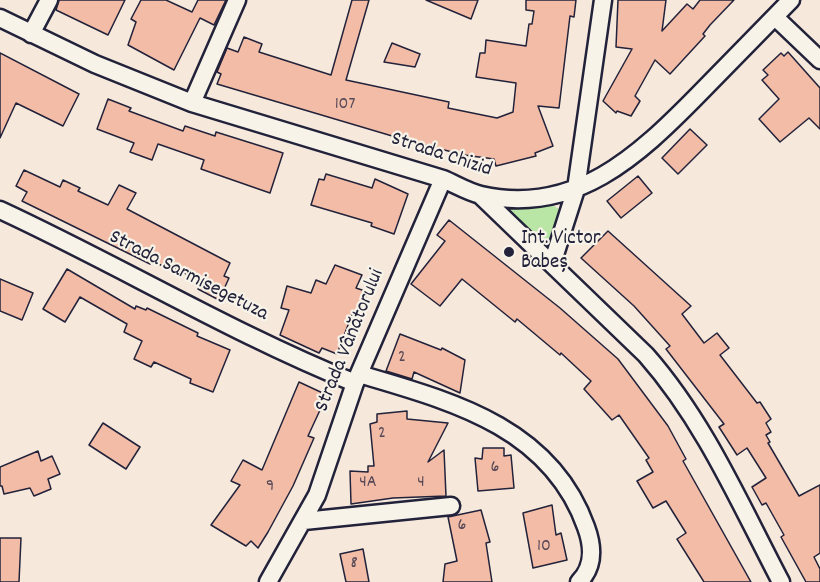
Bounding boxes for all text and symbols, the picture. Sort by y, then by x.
house number: 107 [335,95,355,117]
street label: Strada Chizid [387,128,495,184]
street label: Strada Sarmisegetuza [104,226,272,328]
place label: Int. Victor Babeș [521,227,601,277]
marker: Int. Victor Babeș [502,245,516,259]
street label: Strada Vânătorului [311,266,391,416]
house number: 2 [398,348,406,370]
house number: 2 [378,424,386,446]
house number: 6 [491,458,499,480]
house number: 4A [359,473,377,495]
house number: 4 [417,473,425,495]
house number: 9 [266,477,274,499]
house number: 6 [458,516,466,538]
house number: 10 [537,537,551,559]
house number: 8 [350,554,358,576]

